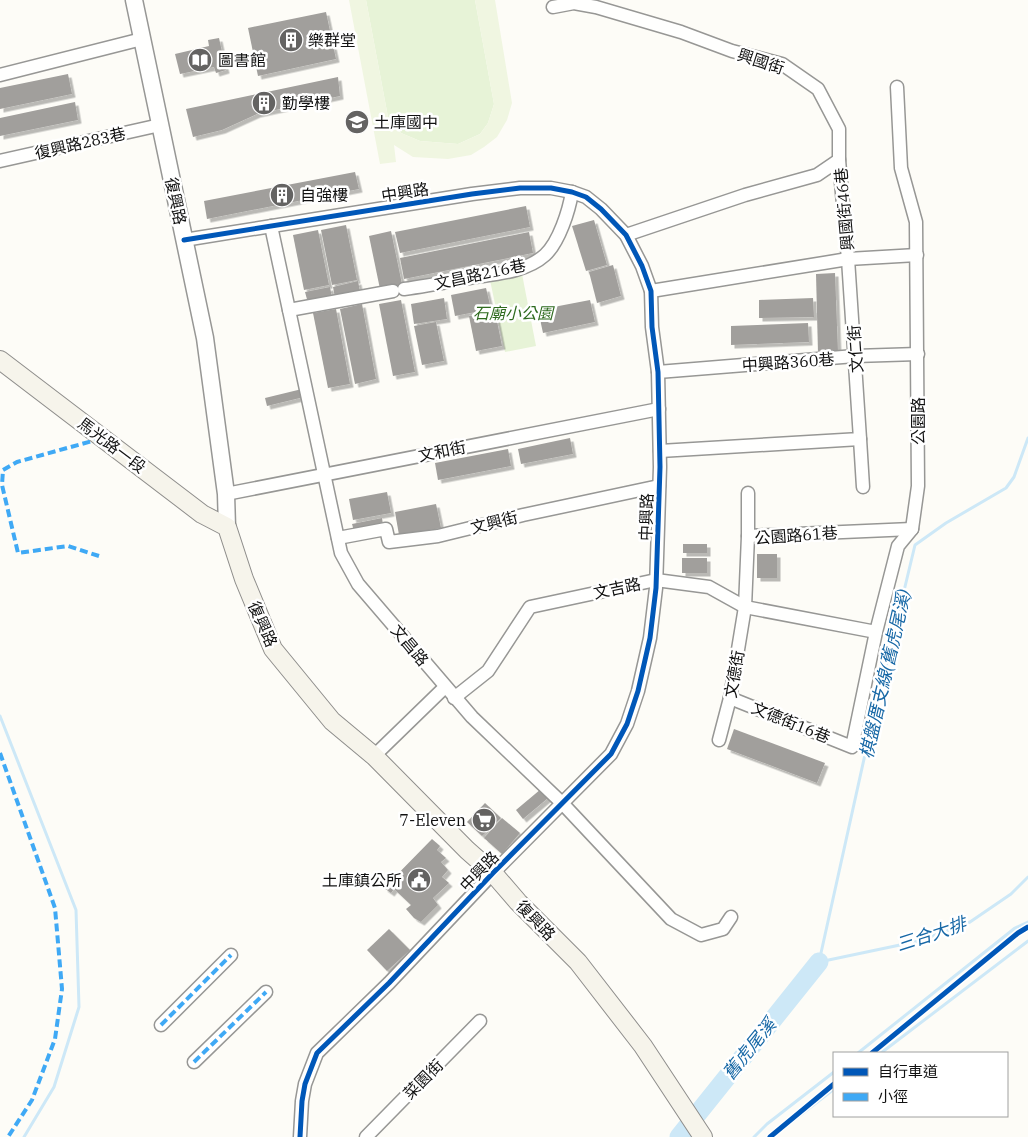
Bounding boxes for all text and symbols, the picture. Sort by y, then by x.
building icon: 樂群堂 [278,27,304,53]
place label: 樂群堂 [308,30,356,50]
street label: 興國街 [735,44,787,78]
library icon: 圖書館 [187,47,213,73]
place label: 圖書館 [218,50,266,70]
building icon: 勤學樓 [251,90,277,116]
place label: 勤學樓 [282,93,330,113]
school or university icon: 土庫國中 [344,109,370,135]
place label: 土庫國中 [374,112,438,132]
street label: 復興路283巷 [33,123,127,163]
street label: 興國街46巷 [830,167,858,251]
street label: 復興路 [161,175,191,227]
street label: 中興路 [380,178,430,206]
building icon: 自強樓 [269,182,295,208]
place label: 自強樓 [300,185,348,205]
street label: 文昌路216巷 [433,255,527,293]
park label: 石廟小公園 [473,303,555,323]
street label: 文仁街 [843,324,867,374]
street label: 中興路360巷 [741,349,835,375]
street label: 公園路 [908,397,928,445]
street label: 馬光路一段 [74,413,150,477]
street label: 文和街 [417,437,467,465]
street label: 中興路 [635,493,657,541]
street label: 文興街 [468,506,520,538]
street label: 公園路61巷 [754,522,838,548]
street label: 文吉路 [591,573,643,603]
water label: 棋盤厝支線(舊虎尾溪) [854,587,916,761]
street label: 復興路 [244,598,282,650]
street label: 文昌路 [387,620,433,670]
street label: 文德街 [720,649,748,699]
street label: 文德街16巷 [749,697,833,747]
supermarket icon: 7-Eleven [471,807,497,833]
place label: 7-Eleven [399,810,466,830]
street label: 中興路 [455,847,503,895]
public building icon: 土庫鎮公所 [406,867,432,893]
place label: 土庫鎮公所 [322,870,402,890]
street label: 復興路 [512,896,560,944]
water label: 三合大排 [893,911,971,956]
water label: 舊虎尾溪 [717,1011,782,1084]
legend [833,1052,1008,1117]
street label: 菜園街 [399,1055,447,1103]
text: 自行車道 [878,1062,938,1081]
text: 小徑 [878,1087,908,1106]

